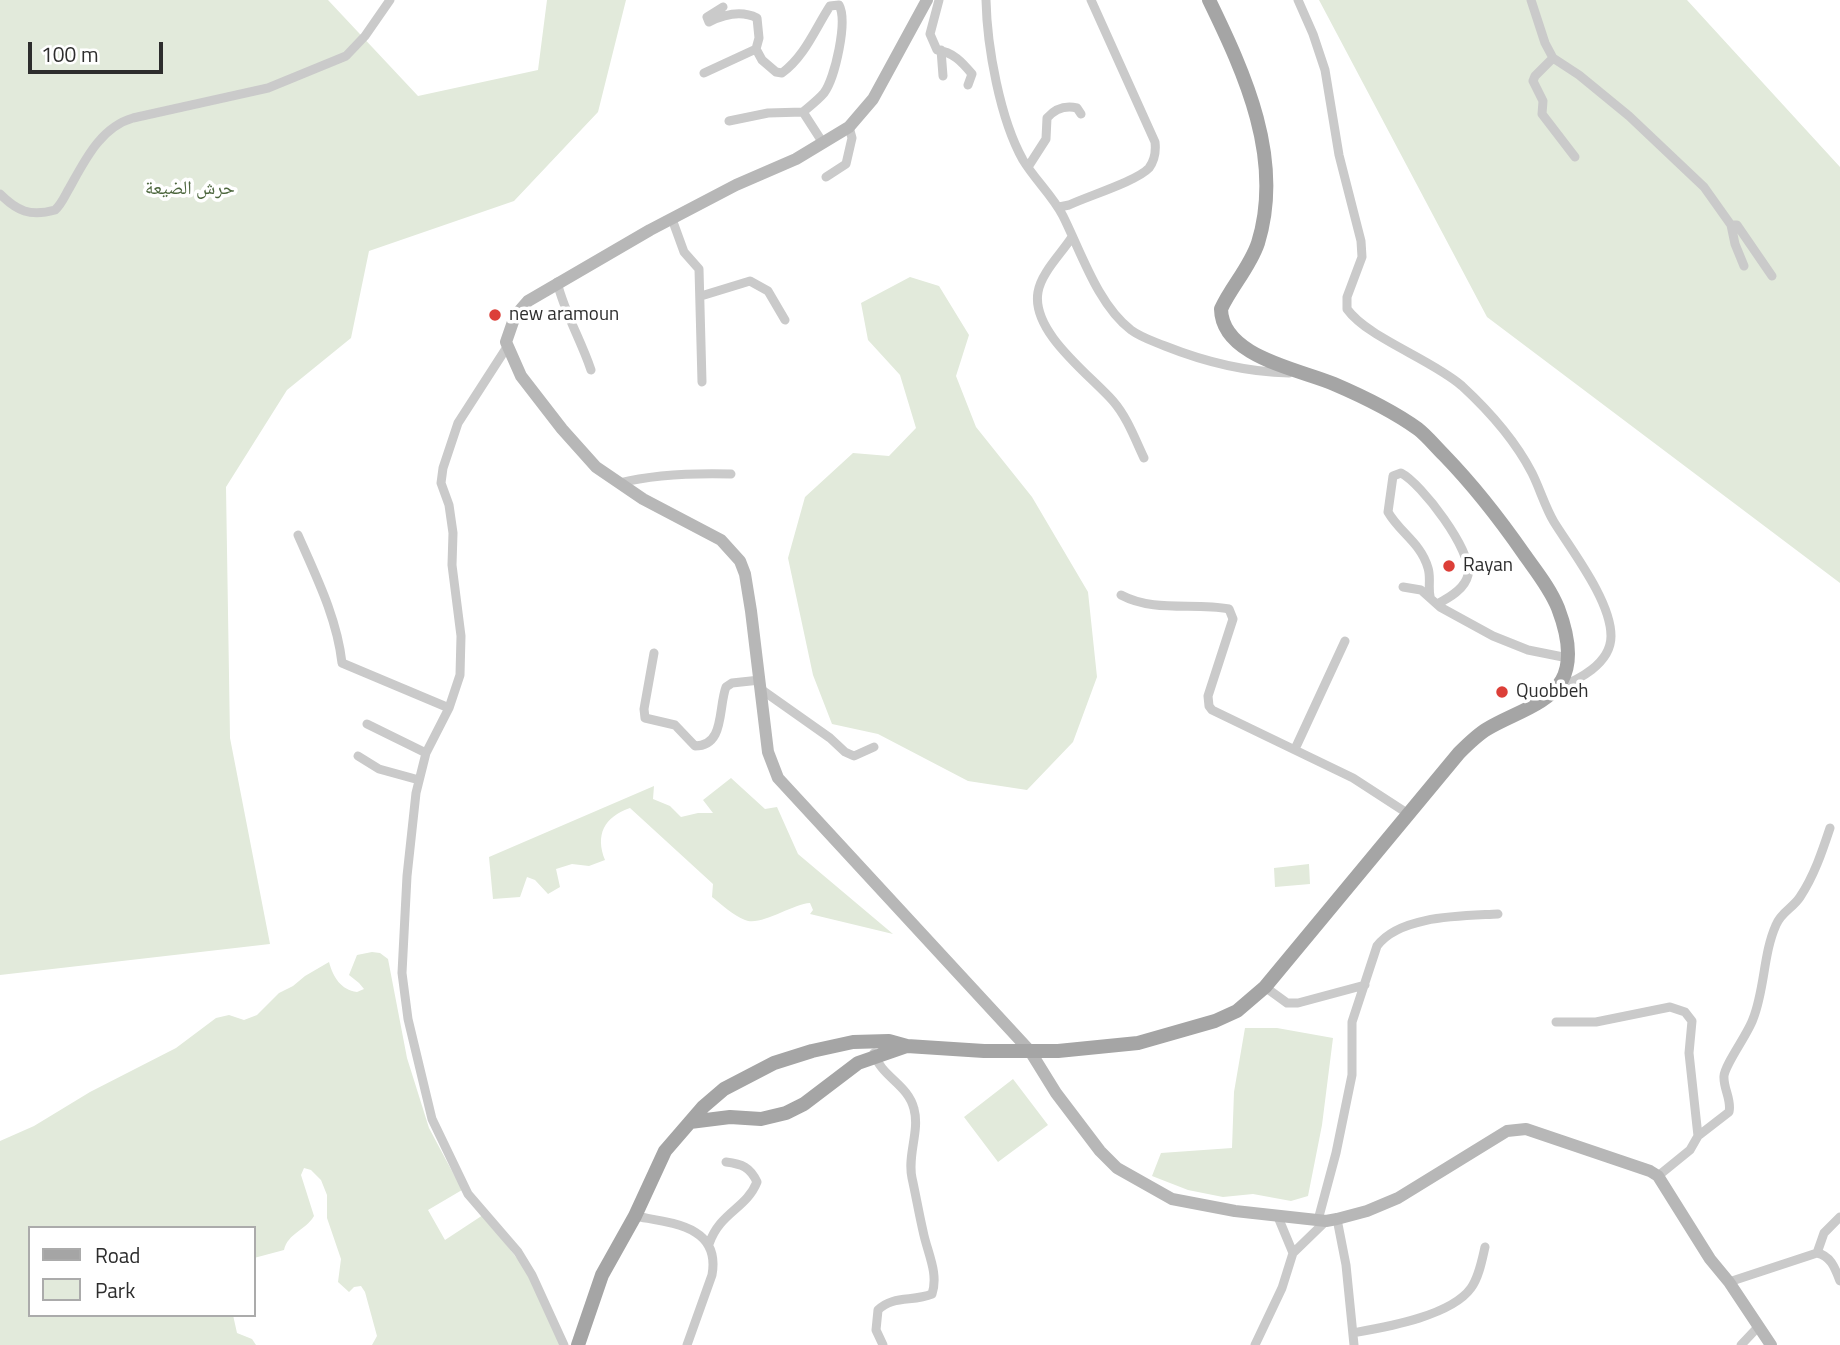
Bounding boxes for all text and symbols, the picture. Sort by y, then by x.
scale bar [32,28,166,72]
text: 100 m [41,38,98,70]
park label: حرش الضيعة [145,178,235,200]
place label: new aramoun [509,304,619,326]
marker: new aramoun [487,307,503,323]
place label: Rayan [1463,555,1513,577]
marker: Rayan [1441,558,1457,574]
place label: Quobbeh [1516,681,1588,703]
marker: Quobbeh [1494,684,1510,700]
legend [28,1226,256,1317]
text: Road [95,1239,140,1271]
text: Park [95,1274,135,1306]

